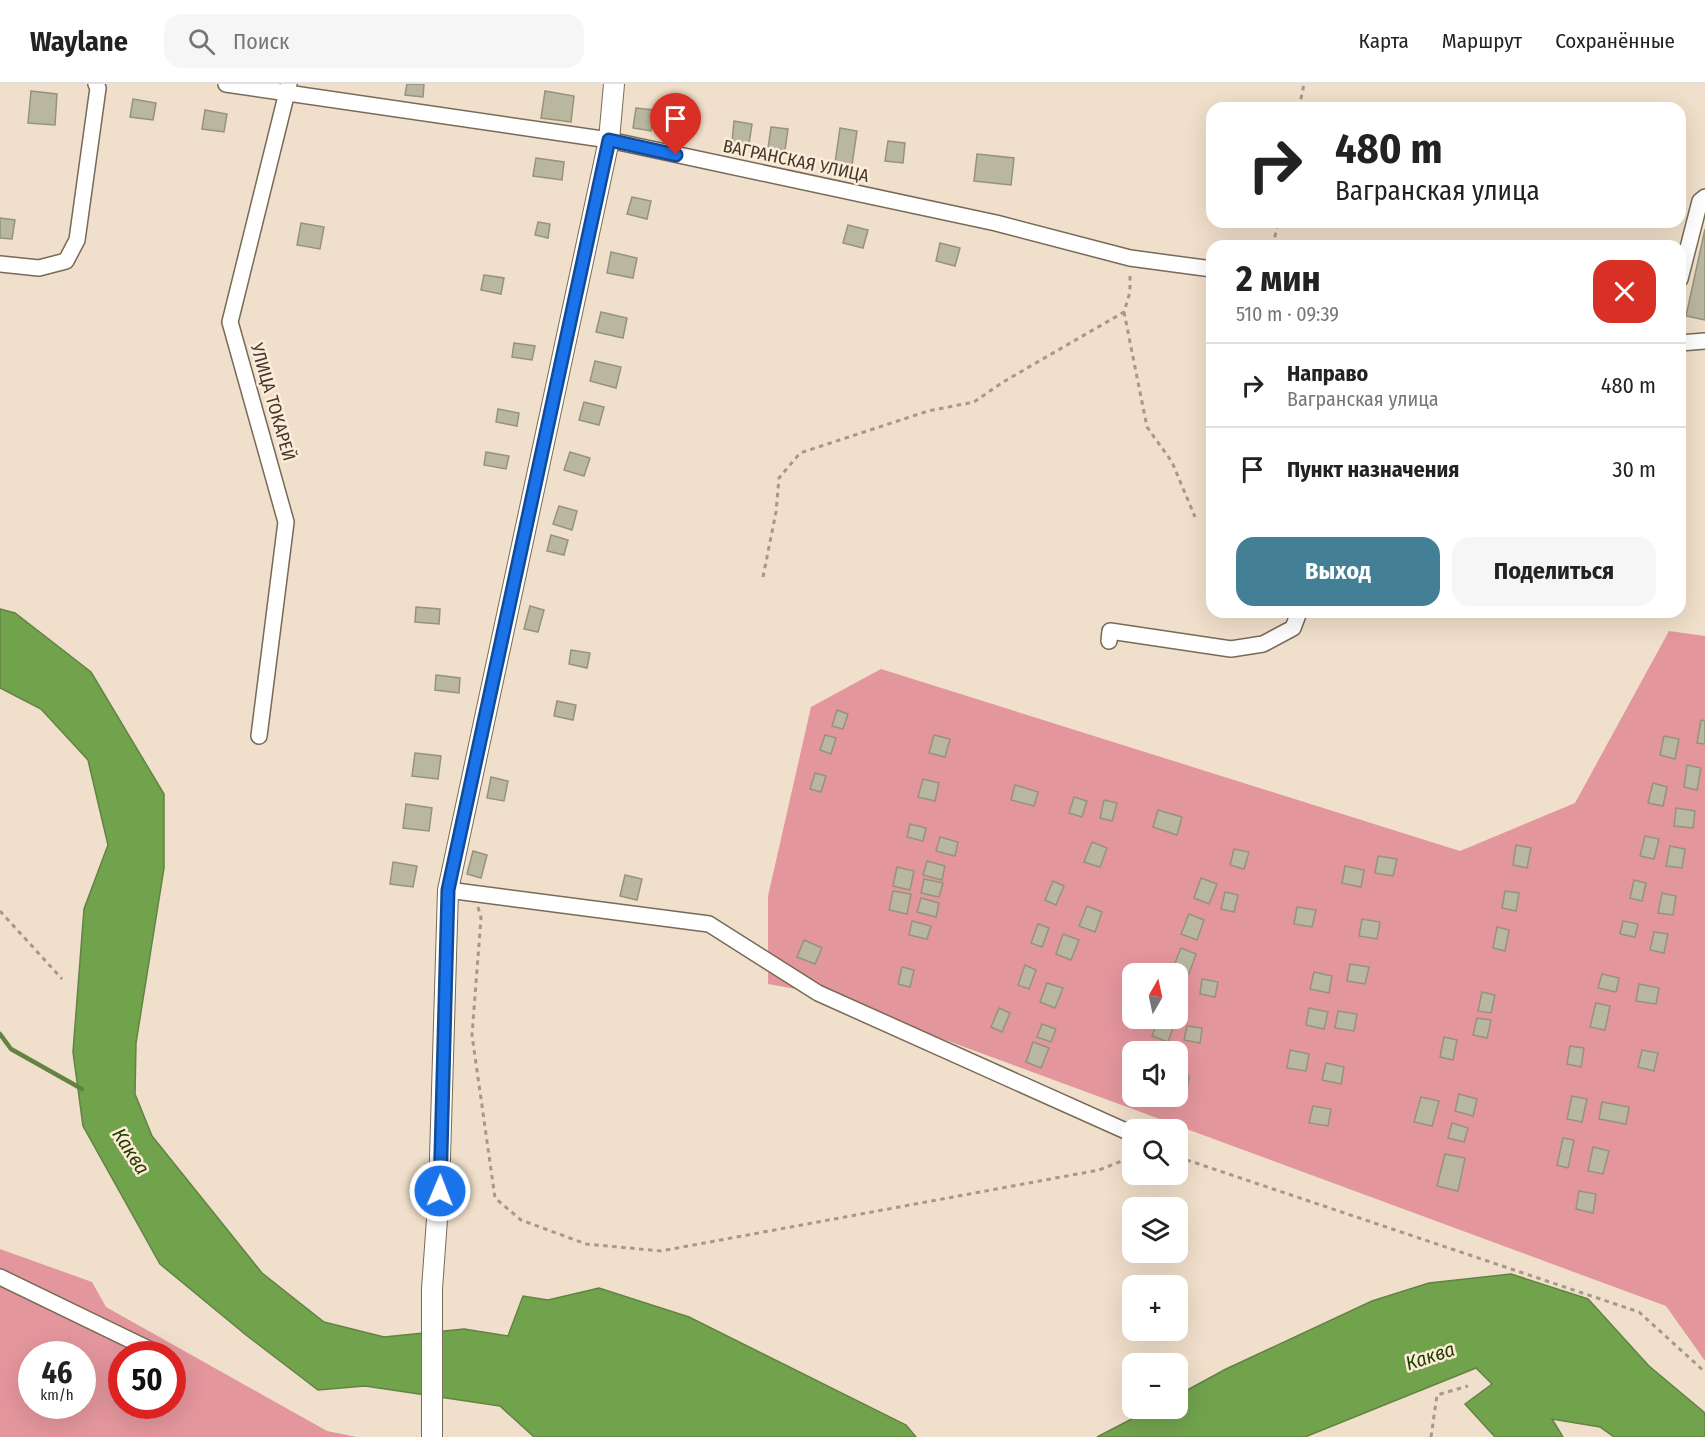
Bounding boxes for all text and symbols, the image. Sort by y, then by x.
search box [164,14,584,68]
text: Waylane [30,25,128,58]
icon: search [185,25,218,58]
text: Поиск [233,28,289,55]
text: Карта [1359,28,1409,54]
text: Маршрут [1442,28,1522,54]
text: Сохранённые [1555,28,1675,54]
pin [650,93,701,155]
icon: arrive [659,102,692,135]
text: 480 m [1335,124,1442,174]
icon: right [1236,126,1314,204]
street label: ВАГРАНСКАЯ УЛИЦА [721,135,872,187]
text: Вагранская улица [1335,175,1540,207]
text: 2 мин [1236,257,1321,301]
button: close [1593,260,1656,323]
text: 510 m · 09:39 [1236,302,1339,326]
street label: УЛИЦА ТОКАРЕЙ [245,340,300,463]
text: Направо [1287,360,1368,387]
icon: right [1236,369,1269,402]
text: 480 m [1601,372,1656,399]
text: Вагранская улица [1287,387,1439,411]
icon: arrive [1236,453,1269,486]
text: Пункт назначения [1287,456,1459,483]
text: 30 m [1613,456,1656,483]
button: Выход [1236,537,1440,606]
button: Поделиться [1452,537,1656,606]
north arrow [1122,963,1188,1029]
map controls [1122,963,1188,1419]
button: sound [1122,1041,1188,1107]
button: search [1122,1119,1188,1185]
water label: Каква [107,1123,155,1179]
position arrow [408,1159,472,1223]
button: layers [1122,1197,1188,1263]
button: + [1122,1275,1188,1341]
water label: Каква [1402,1337,1458,1375]
speed limit sign: 50 [108,1341,186,1419]
button: − [1122,1353,1188,1419]
text: 46 [41,1355,73,1391]
text: km/h [40,1386,74,1404]

